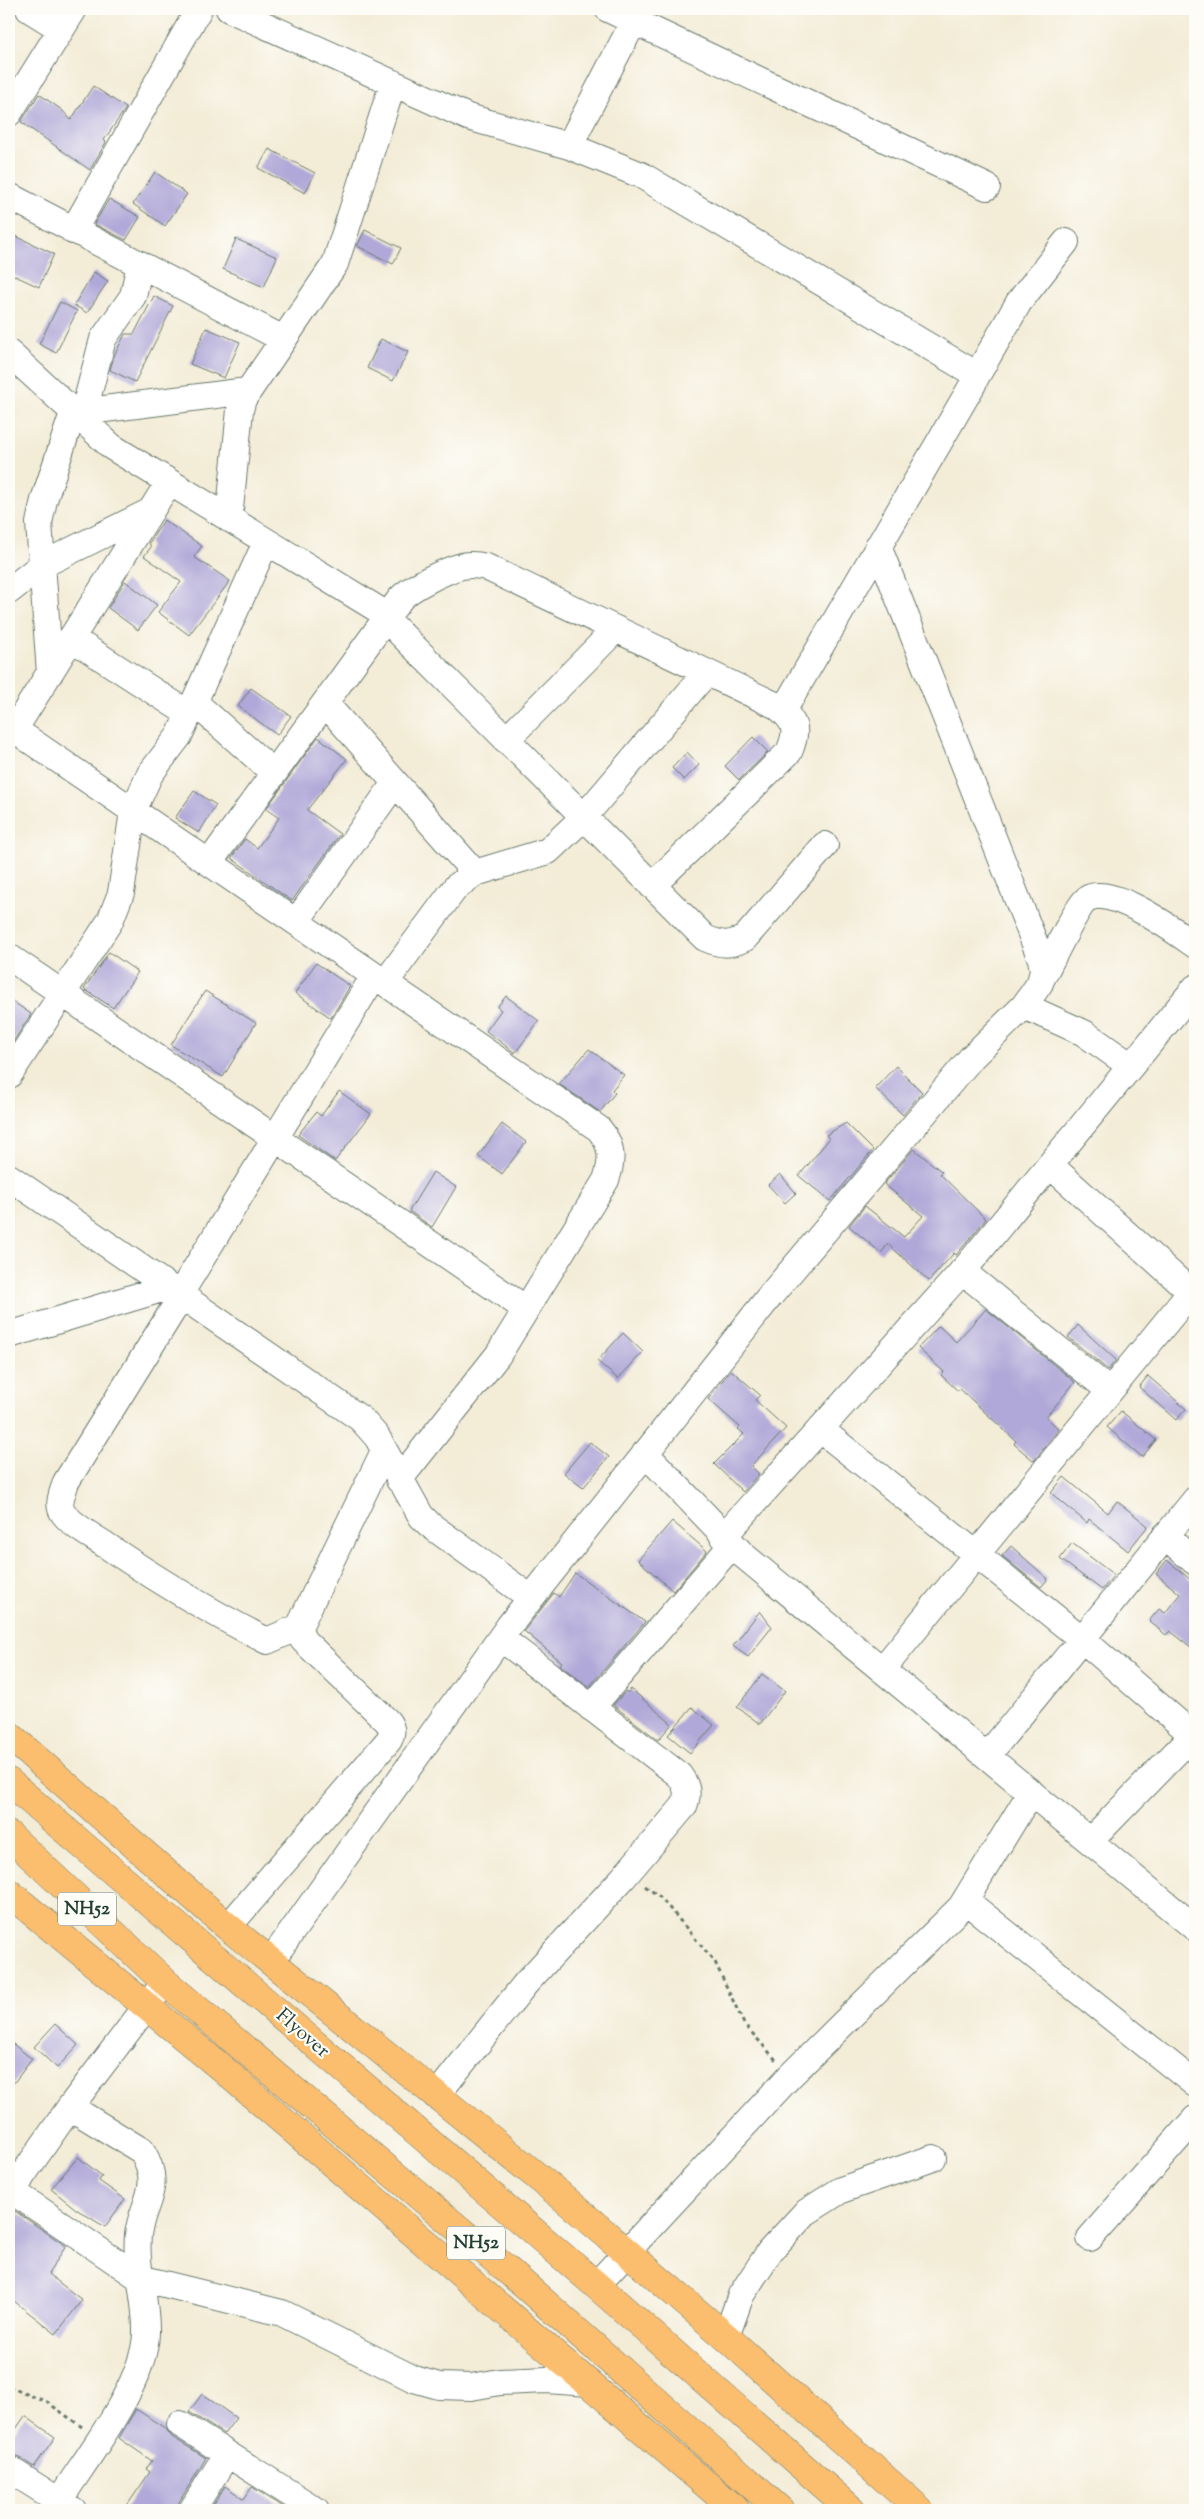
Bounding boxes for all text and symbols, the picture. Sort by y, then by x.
road number: NH52 [58,1892,116,1926]
street label: Flyover [269,2002,336,2066]
road number: NH52 [447,2226,505,2260]

